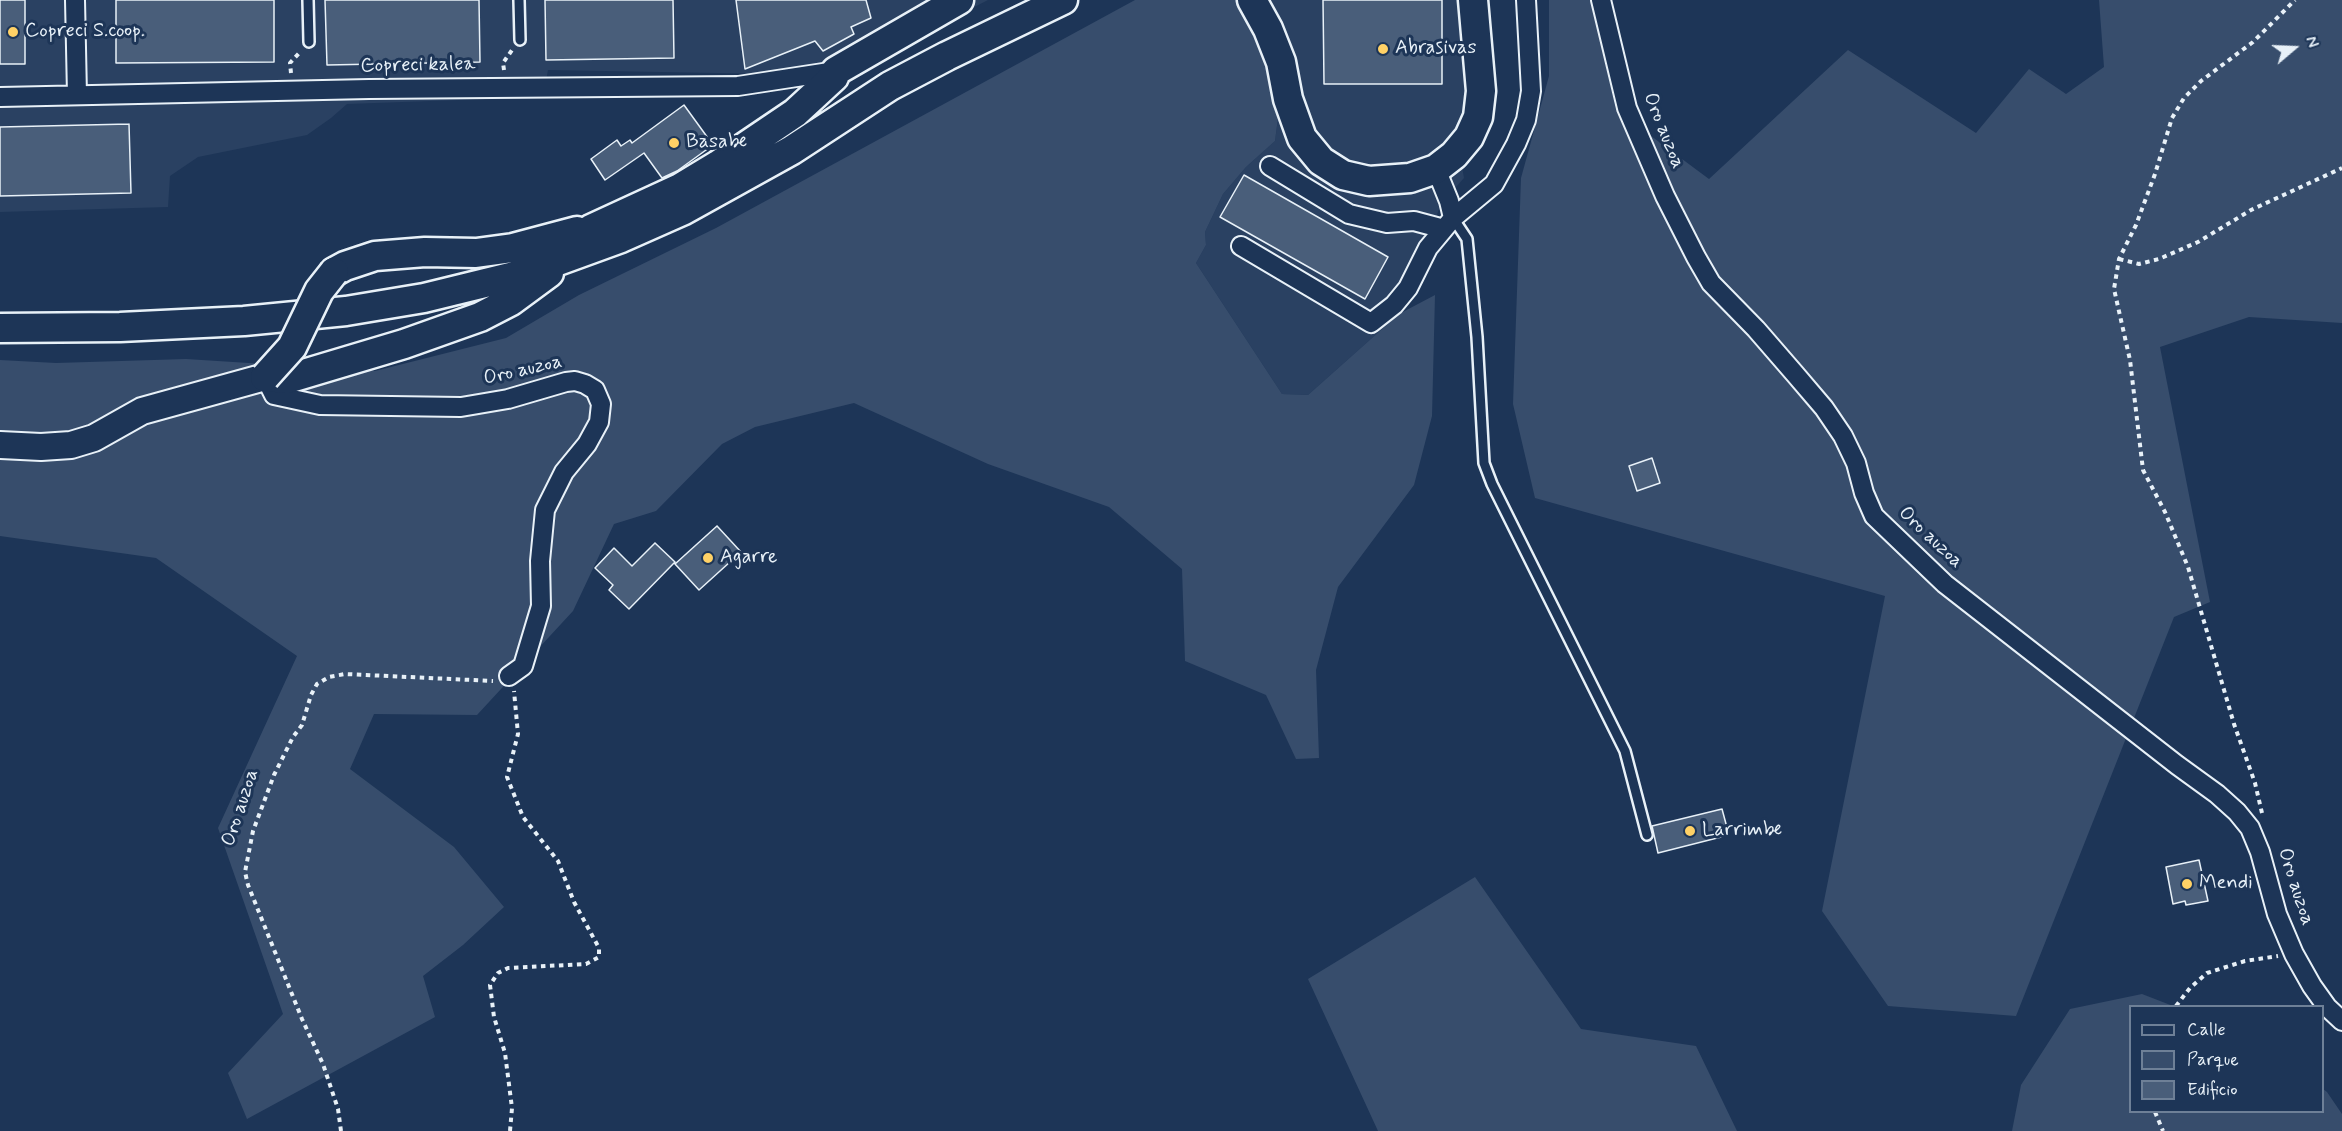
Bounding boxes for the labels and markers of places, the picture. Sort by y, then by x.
place label: Copreci S.coop. [25,20,145,44]
marker: Copreci S.coop. [6,25,20,39]
place label: Abrasivas [1395,37,1476,61]
marker: Abrasivas [1376,42,1390,56]
place label: Basabe [686,131,747,155]
marker: Basabe [667,136,681,150]
place label: Agarre [720,546,777,570]
marker: Agarre [701,551,715,565]
place label: Larrimbe [1702,819,1782,843]
marker: Larrimbe [1683,824,1697,838]
place label: Mendi [2199,872,2253,896]
marker: Mendi [2180,877,2194,891]

